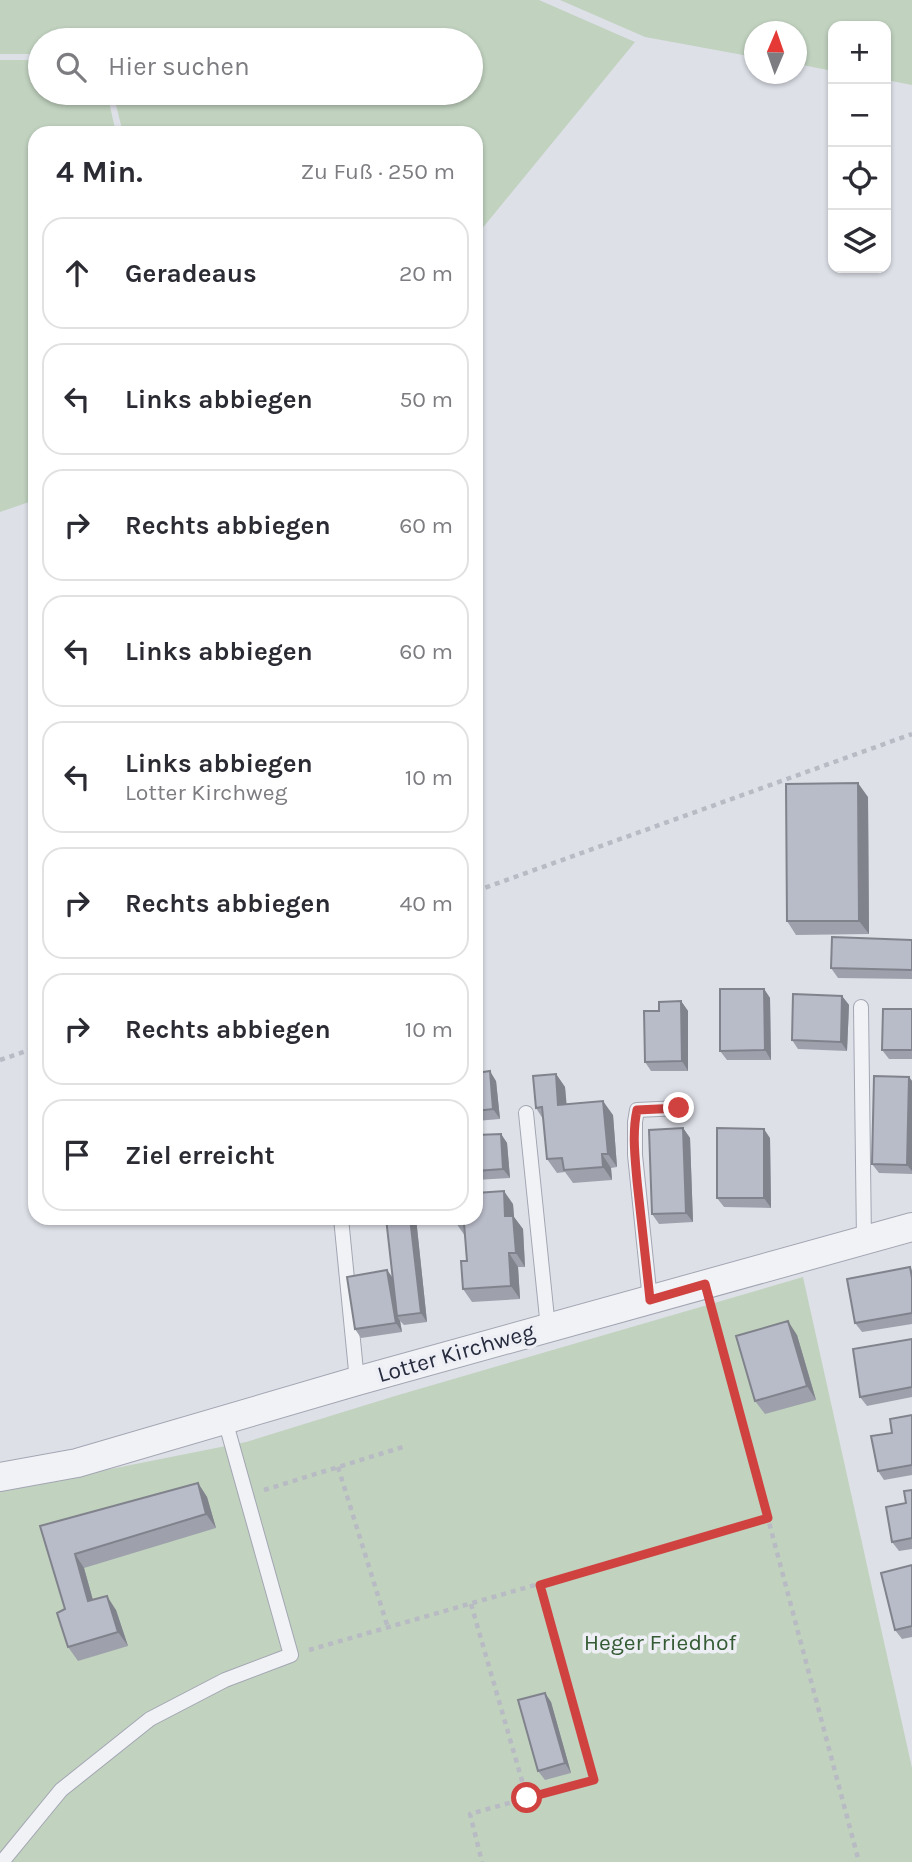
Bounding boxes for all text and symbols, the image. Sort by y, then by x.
north arrow [744,21,807,84]
map controls [828,21,891,273]
button: + [828,21,891,84]
search box [28,28,483,105]
icon: search [52,48,90,86]
text: Hier suchen [108,51,250,82]
button: − [828,84,891,147]
button: locate [828,147,891,210]
text: 4 Min. [56,154,143,190]
text: Zu Fuß · 250 m [300,158,455,185]
button: layers [828,210,891,273]
icon: ahead [58,254,96,292]
text: Geradeaus [125,258,257,289]
text: 20 m [399,260,453,287]
icon: left [58,380,96,418]
text: Links abbiegen [125,384,313,415]
text: 50 m [399,386,453,413]
icon: right [58,506,96,544]
text: Rechts abbiegen [125,510,331,541]
text: 60 m [399,512,453,539]
icon: left [58,632,96,670]
text: Links abbiegen [125,636,313,667]
text: 60 m [399,638,453,665]
text: Links abbiegen [125,748,313,779]
icon: left [58,758,96,796]
text: 10 m [405,764,453,791]
text: Lotter Kirchweg [125,779,288,806]
icon: right [58,884,96,922]
text: Rechts abbiegen [125,888,331,919]
text: 40 m [400,890,453,917]
icon: right [58,1010,96,1048]
text: Rechts abbiegen [125,1014,331,1045]
text: 10 m [405,1016,453,1043]
route end [663,1092,694,1123]
icon: arrive [58,1136,96,1174]
text: Ziel erreicht [125,1140,275,1171]
street label: Lotter Kirchweg [374,1318,538,1388]
park label: Heger Friedhof [584,1629,736,1656]
route start [511,1782,542,1813]

